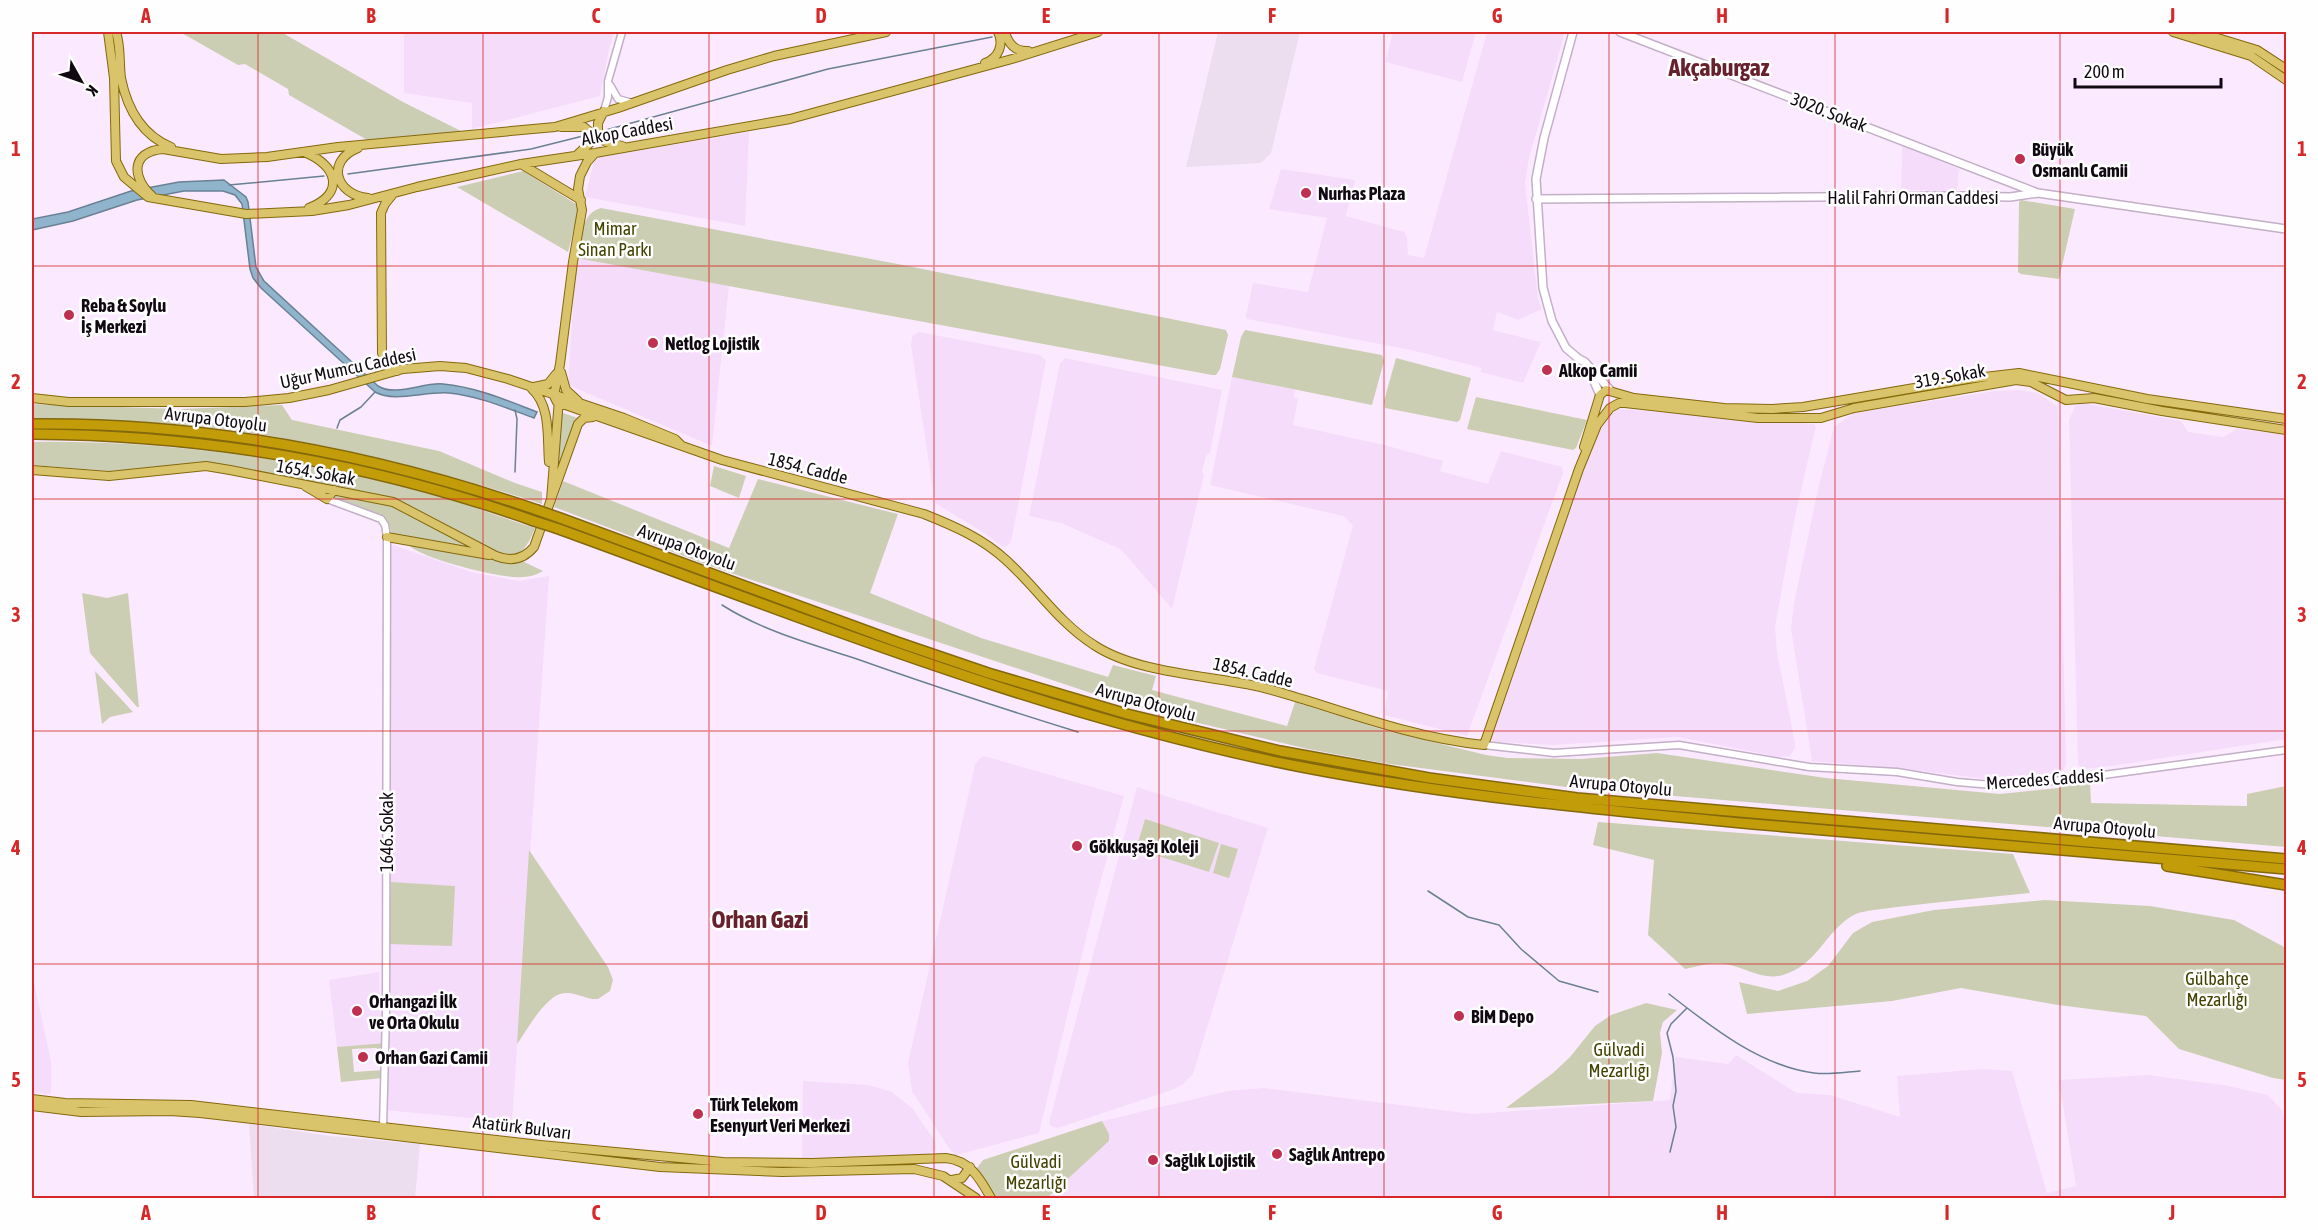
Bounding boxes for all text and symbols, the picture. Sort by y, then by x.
text: A [140,4,151,27]
text: B [366,4,376,27]
text: C [592,4,601,27]
text: D [815,4,827,27]
text: E [1042,4,1051,27]
text: F [1268,4,1276,27]
text: G [1492,4,1503,27]
text: H [1716,4,1728,27]
text: I [1944,4,1950,27]
text: J [2168,4,2175,27]
north arrow [51,51,111,111]
scale bar [2075,51,2220,89]
district label: Akçaburgaz [1668,54,1770,81]
text: 200 m [2084,61,2125,82]
text: K [83,82,102,100]
street label: 3020. Sokak [1788,88,1870,136]
street label: Alkop Caddesi [579,113,675,149]
text: 1 [11,137,21,160]
text: 1 [2297,137,2307,160]
place label: Büyük Osmanlı Camii [2032,139,2128,181]
marker: Büyük Osmanlı Camii [2013,152,2027,166]
place label: Nurhas Plaza [1318,183,1405,204]
marker: Nurhas Plaza [1299,186,1313,200]
street label: Halil Fahri Orman Caddesi [1827,187,1999,208]
park label: Mimar Sinan Parkı [578,218,652,260]
place label: Reba & Soylu İş Merkezi [81,295,166,337]
marker: Reba & Soylu İş Merkezi [62,308,76,322]
place label: Netlog Lojistik [665,333,761,354]
marker: Netlog Lojistik [646,336,660,350]
street label: Uğur Mumcu Caddesi [278,343,418,393]
street label: 319. Sokak [1913,359,1987,393]
place label: Alkop Camii [1558,360,1637,381]
marker: Alkop Camii [1540,363,1554,377]
text: 2 [11,370,21,393]
text: 2 [2297,370,2307,393]
street label: Avrupa Otoyolu [164,402,268,436]
street label: 1854. Cadde [766,448,850,488]
street label: 1654. Sokak [275,455,357,489]
street label: Avrupa Otoyolu [635,520,739,574]
text: 3 [11,603,21,626]
text: 3 [2297,603,2307,626]
street label: 1854. Cadde [1211,653,1295,691]
street label: Avrupa Otoyolu [1094,679,1198,725]
street label: Mercedes Caddesi [1985,764,2105,794]
street label: Avrupa Otoyolu [1569,770,1673,800]
street label: 1646. Sokak [376,792,397,872]
street label: Avrupa Otoyolu [2053,812,2157,842]
text: 4 [10,836,21,859]
place label: Gökkuşağı Koleji [1089,836,1199,857]
text: 4 [2296,836,2307,859]
marker: Gökkuşağı Koleji [1070,839,1084,853]
district label: Orhan Gazi [712,906,808,933]
park label: Gülbahçe Mezarlığı [2185,968,2249,1010]
place label: Orhangazi İlk ve Orta Okulu [369,991,459,1033]
marker: Orhangazi İlk ve Orta Okulu [350,1004,364,1018]
place label: BİM Depo [1471,1006,1534,1027]
marker: BİM Depo [1452,1009,1466,1023]
park label: Gülvadi Mezarlıḡı [1588,1039,1650,1081]
place label: Orhan Gazi Camii [375,1047,488,1068]
marker: Orhan Gazi Camii [356,1050,370,1064]
text: 5 [11,1068,21,1091]
text: 5 [2297,1068,2307,1091]
place label: Türk Telekom Esenyurt Veri Merkezi [710,1094,850,1136]
marker: Türk Telekom Esenyurt Veri Merkezi [691,1107,705,1121]
street label: Atatürk Bulvarı [472,1111,572,1143]
place label: Sağlık Antrepo [1289,1144,1385,1165]
marker: Sağlık Antrepo [1270,1147,1284,1161]
place label: Sağlık Lojistik [1165,1150,1256,1171]
park label: Gülvadi Mezarlığı [1005,1151,1067,1193]
marker: Sağlık Lojistik [1146,1153,1160,1167]
text: A [140,1201,151,1224]
text: B [366,1201,376,1224]
text: C [592,1201,601,1224]
text: D [815,1201,827,1224]
text: E [1042,1201,1051,1224]
text: F [1268,1201,1276,1224]
text: G [1492,1201,1503,1224]
text: H [1716,1201,1728,1224]
text: I [1944,1201,1950,1224]
text: J [2168,1201,2175,1224]

